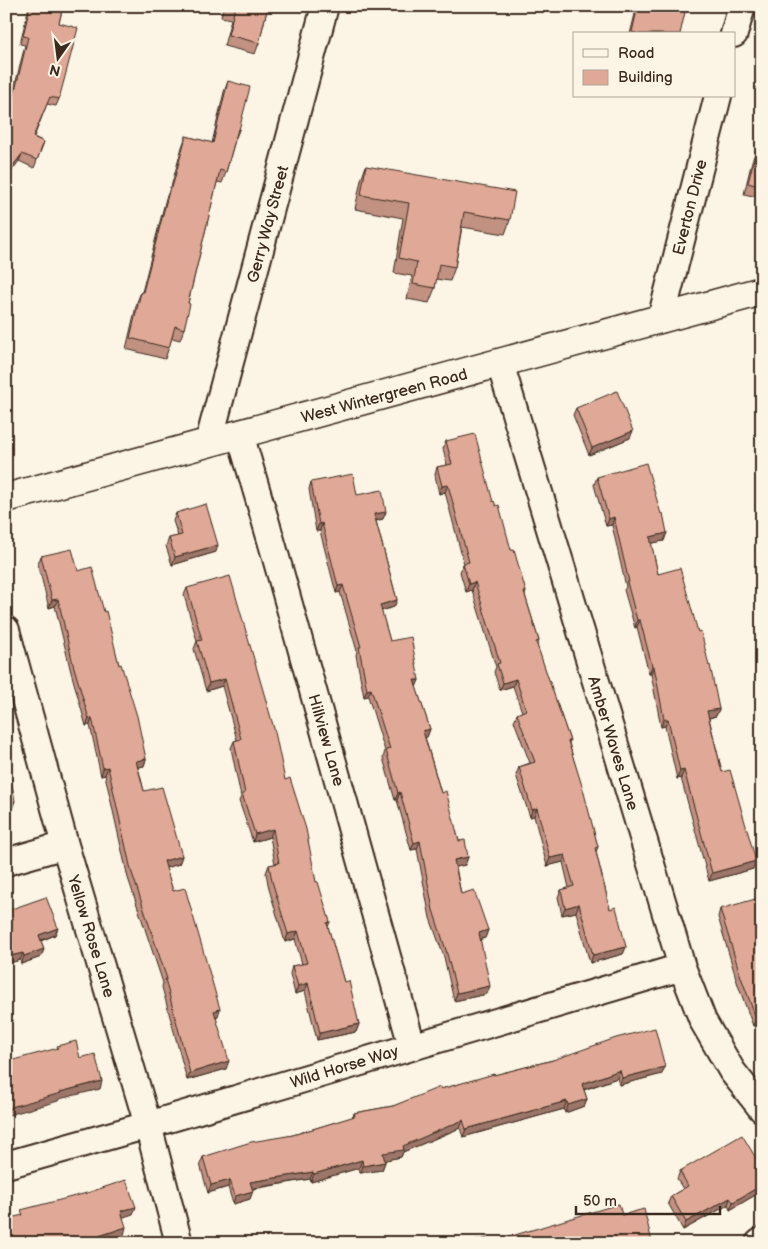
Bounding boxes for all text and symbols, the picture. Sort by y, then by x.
north arrow [32,32,82,82]
legend [573,32,736,98]
text: Road [618,44,654,63]
text: N [48,61,62,80]
text: Building [618,68,673,87]
street label: Everton Drive [669,157,712,257]
street label: Gerry Way Street [244,164,293,285]
street label: West Wintergreen Road [299,365,470,428]
street label: Amber Waves Lane [583,674,642,813]
street label: Hillview Lane [303,692,348,789]
street label: Yellow Rose Lane [63,872,118,1000]
street label: Wild Horse Way [288,1042,402,1093]
scale bar [576,1184,719,1216]
text: 50 m [583,1192,617,1211]

